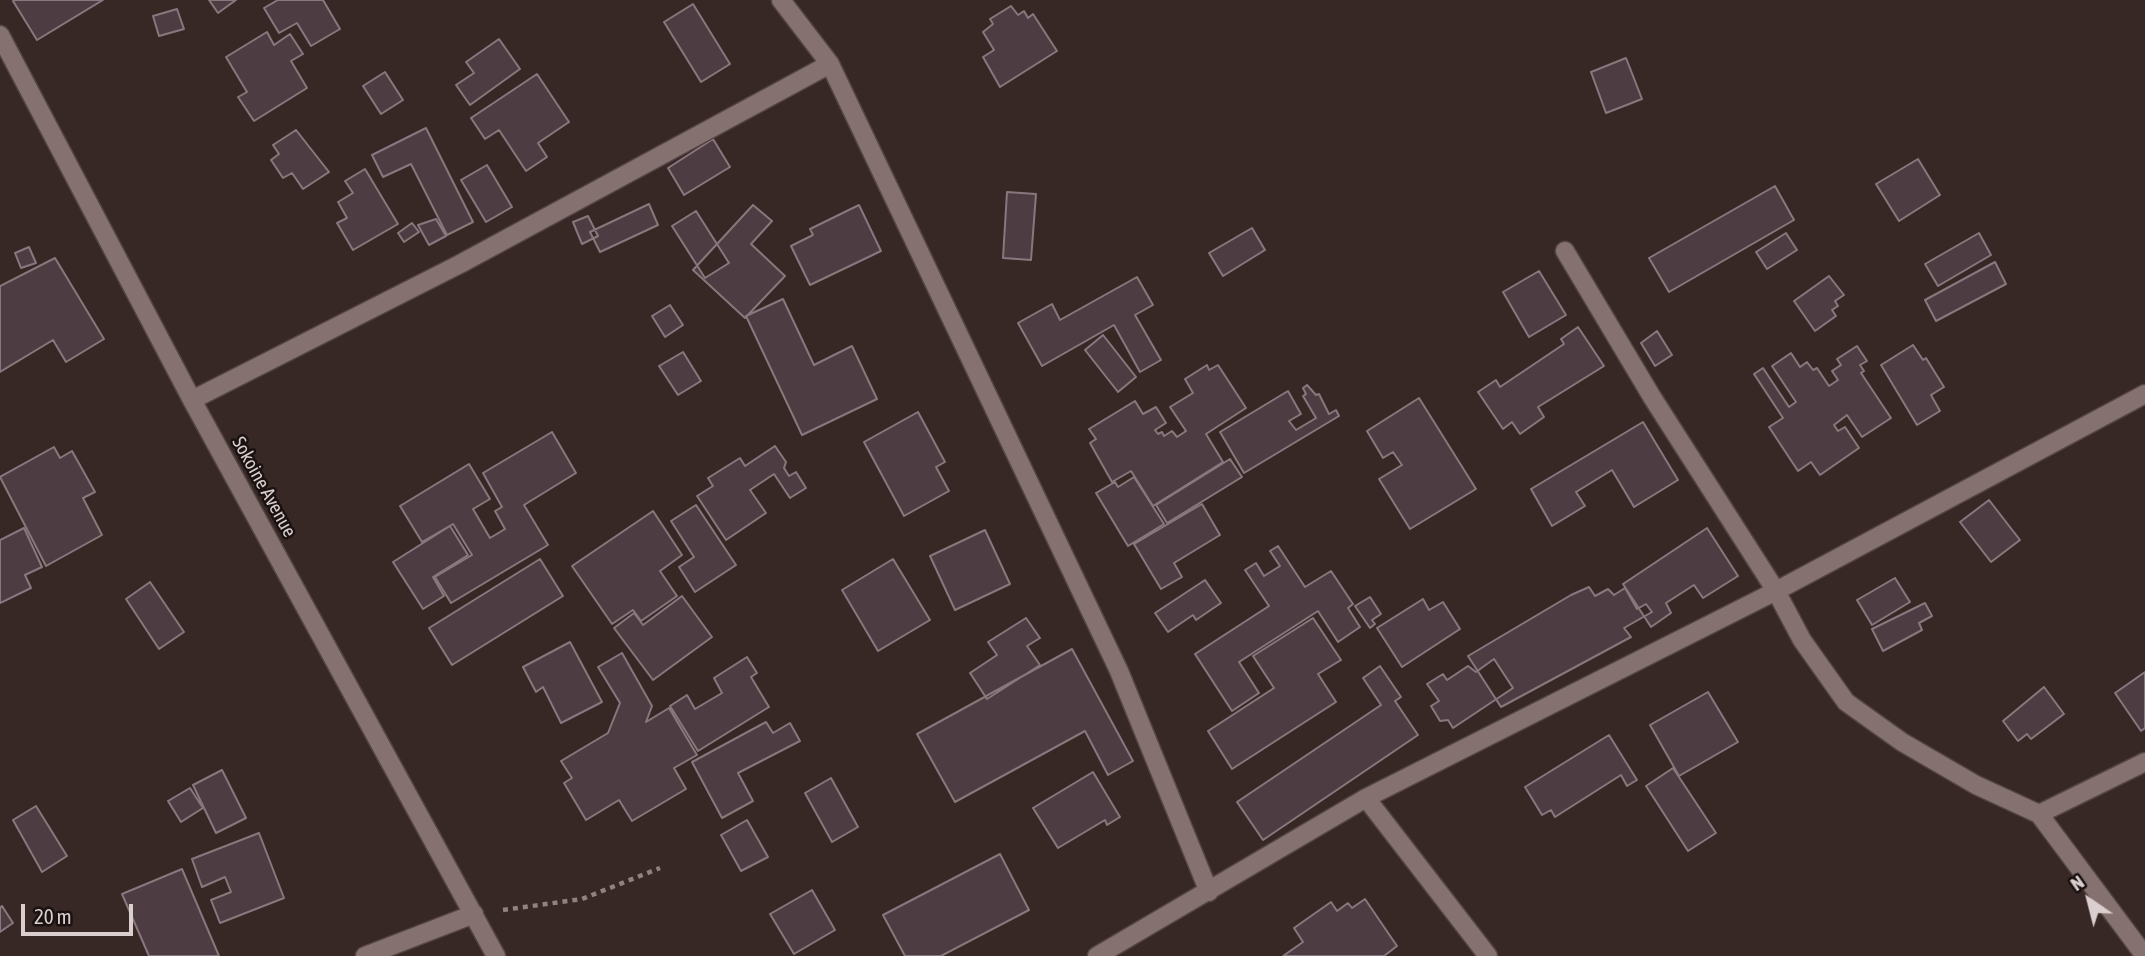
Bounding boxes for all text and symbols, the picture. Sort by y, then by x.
street label: Sokoine Avenue [227,433,301,541]
north arrow [2054,865,2124,935]
text: N [2066,871,2088,895]
scale bar [24,890,136,934]
text: 20 m [34,904,72,928]

